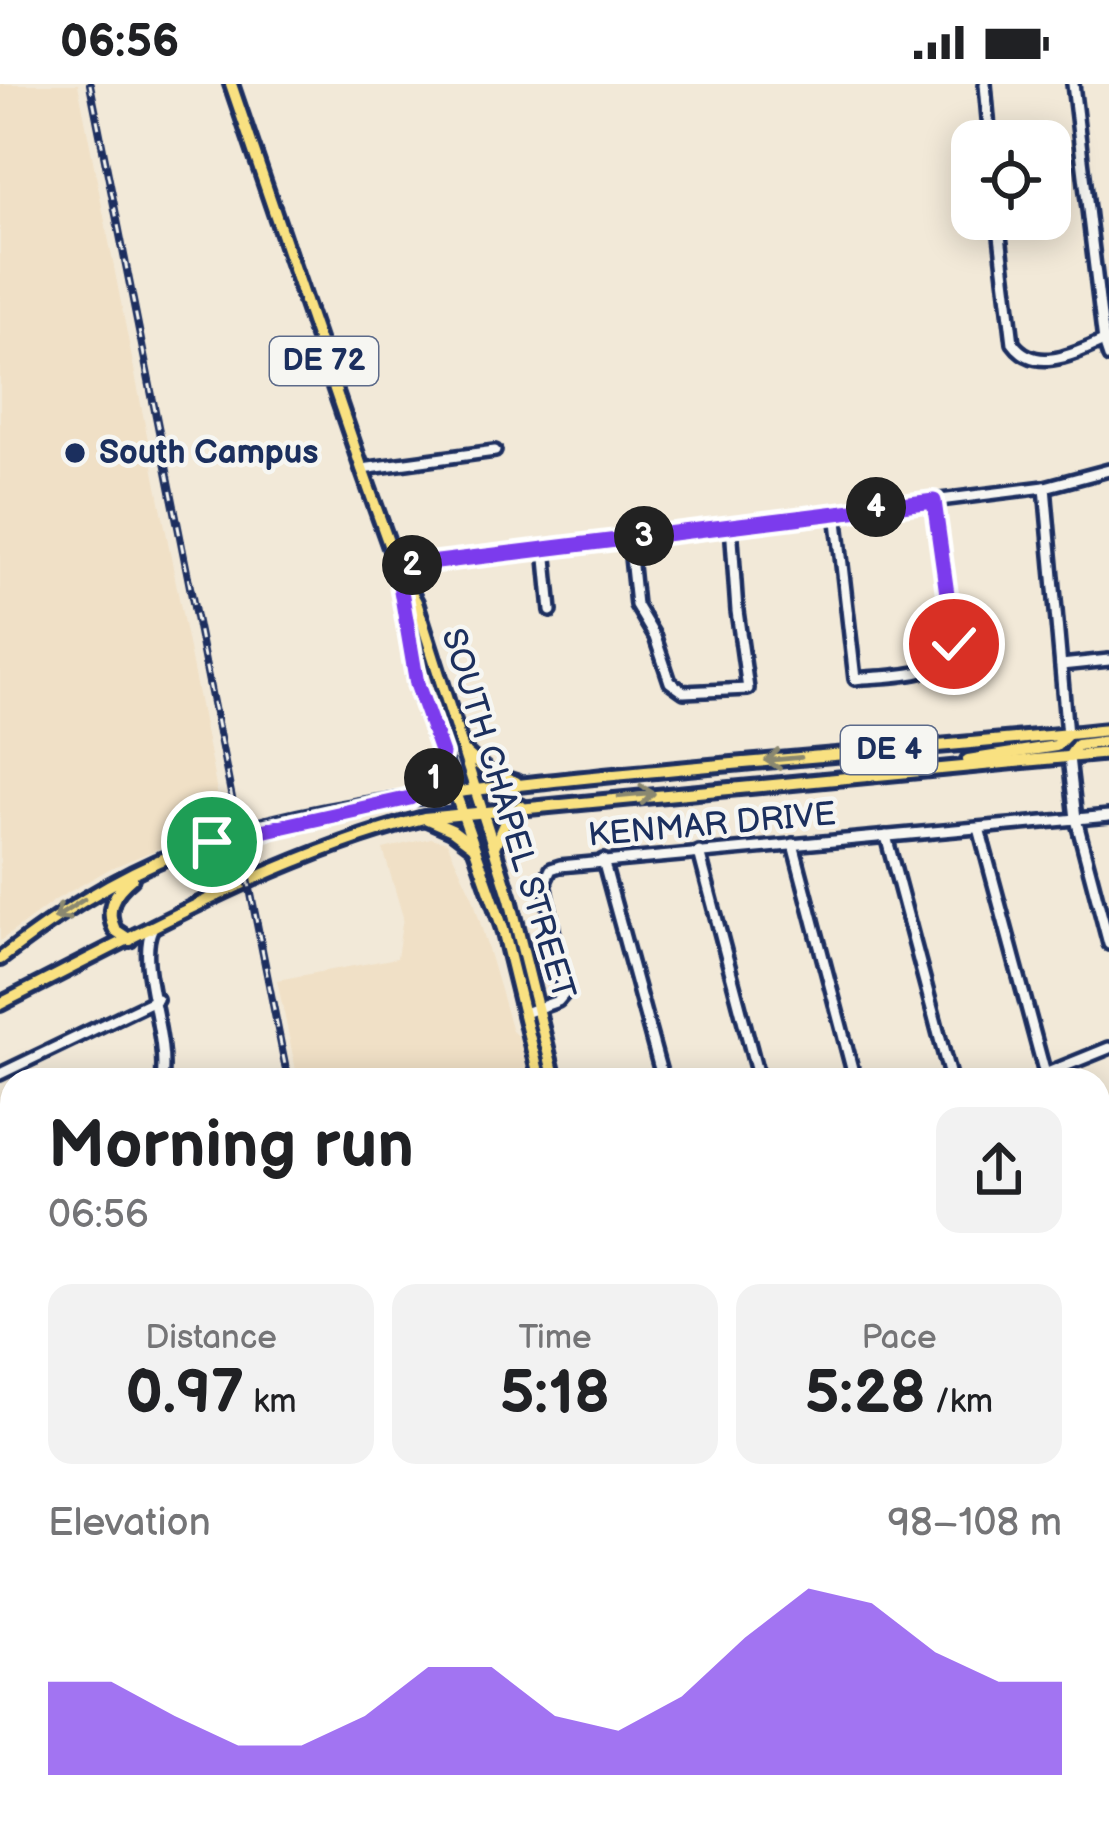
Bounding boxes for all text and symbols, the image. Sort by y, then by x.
text: 06:56 [60,15,179,70]
map controls [951,120,1071,240]
button: locate [951,120,1071,240]
road number: DE 72 [270,337,378,385]
place label: South Campus [99,433,319,473]
marker: South Campus [62,440,88,466]
pin: 4 [846,477,906,537]
text: 4 [866,487,886,527]
pin: 3 [614,506,674,566]
text: 3 [634,516,654,556]
pin: 2 [382,535,442,595]
text: 2 [402,545,422,585]
pin [903,593,1005,695]
icon: check [921,611,987,677]
street label: SOUTH CHAPEL STREET [433,624,584,1004]
road number: DE 4 [841,726,937,774]
pin: 1 [404,748,464,808]
one-way arrow [764,748,803,771]
text: 1 [427,758,441,798]
one-way arrow [617,783,656,806]
pin [161,791,263,893]
street label: KENMAR DRIVE [586,794,838,856]
icon: arrive [179,809,245,875]
one-way arrow [53,897,87,922]
text: Morning run [48,1107,414,1186]
button: share [936,1107,1062,1233]
text: 06:56 [48,1192,149,1239]
text: Distance [145,1318,277,1358]
text: Time [518,1318,592,1358]
text: Pace [861,1318,937,1358]
text: 0.97 [125,1358,244,1430]
text: 5:18 [500,1358,610,1430]
text: 5:28 [805,1358,926,1430]
text: km [244,1382,297,1422]
text: /km [926,1382,993,1422]
text: Elevation [48,1500,211,1547]
text: 98–108 m [887,1500,1062,1547]

